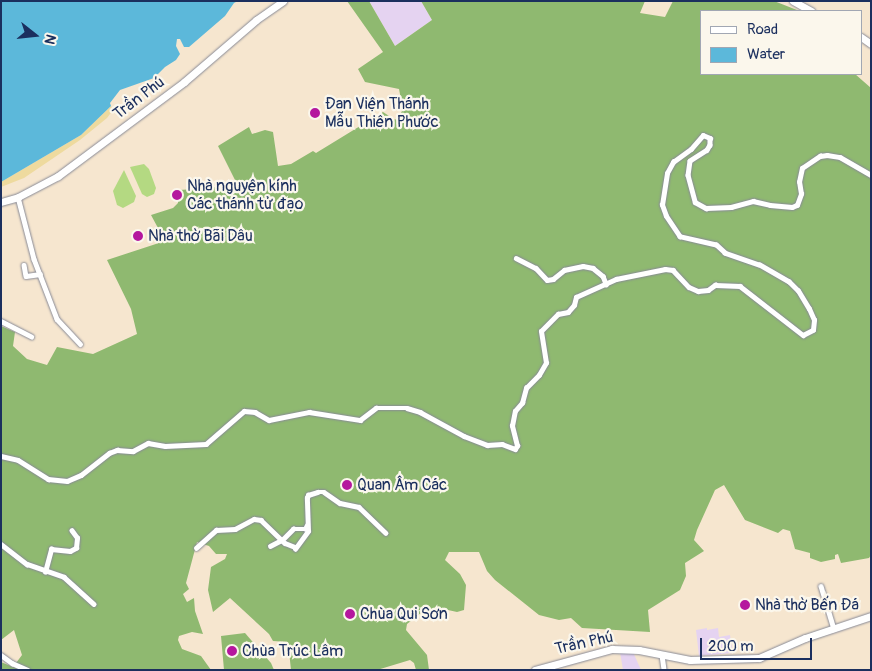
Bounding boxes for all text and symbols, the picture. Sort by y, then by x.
north arrow [10,10,60,60]
legend [700,10,862,75]
text: Road [747,20,778,39]
text: N [40,32,59,46]
text: Water [747,45,785,64]
street label: Trần Phú [109,72,169,124]
place label: Đan Viện Thánh Mẫu Thiên Phước [325,94,439,132]
marker: Đan Viện Thánh Mẫu Thiên Phước [309,107,321,119]
place label: Nhà nguyện kính Các thánh tử đạo [187,176,303,214]
marker: Nhà nguyện kính Các thánh tử đạo [171,189,183,201]
place label: Nhà thờ Bãi Dâu [148,226,253,246]
marker: Nhà thờ Bãi Dâu [132,230,144,242]
place label: Quan Âm Các [357,475,447,495]
marker: Quan Âm Các [341,479,353,491]
place label: Nhà thờ Bến Đá [755,595,859,615]
marker: Nhà thờ Bến Đá [739,599,751,611]
place label: Chùa Qui Sơn [360,604,448,624]
marker: Chùa Qui Sơn [344,608,356,620]
street label: Trần Phú [553,627,615,659]
scale bar [702,628,814,660]
text: 200 m [708,637,753,656]
place label: Chùa Trúc Lâm [242,641,343,661]
marker: Chùa Trúc Lâm [226,645,238,657]

